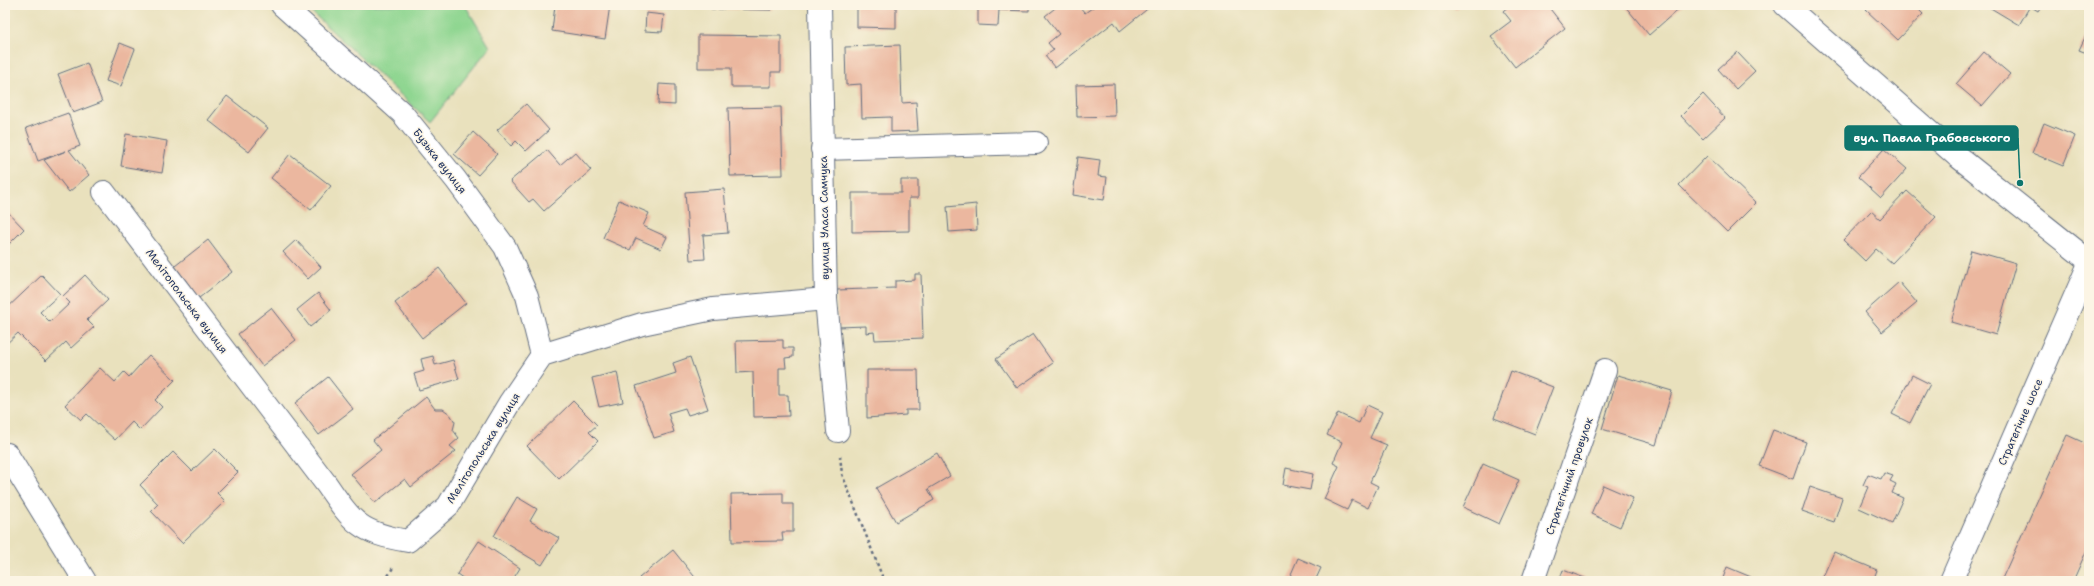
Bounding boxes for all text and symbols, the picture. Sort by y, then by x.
street label: Бузька вулиця [409,126,470,197]
callout: вул. Павла Грабовського [1845,126,2018,150]
text: вул. Павла Грабовського [1853,130,2011,146]
street label: вулиця Уласа Самчука [816,156,833,280]
street label: Мелітопольська вулиця [142,246,231,357]
street label: Стратегічне шосе [1995,376,2046,468]
street label: Мелітопольська вулиця [443,390,524,506]
street label: Стратегічний провулок [1542,415,1597,537]

